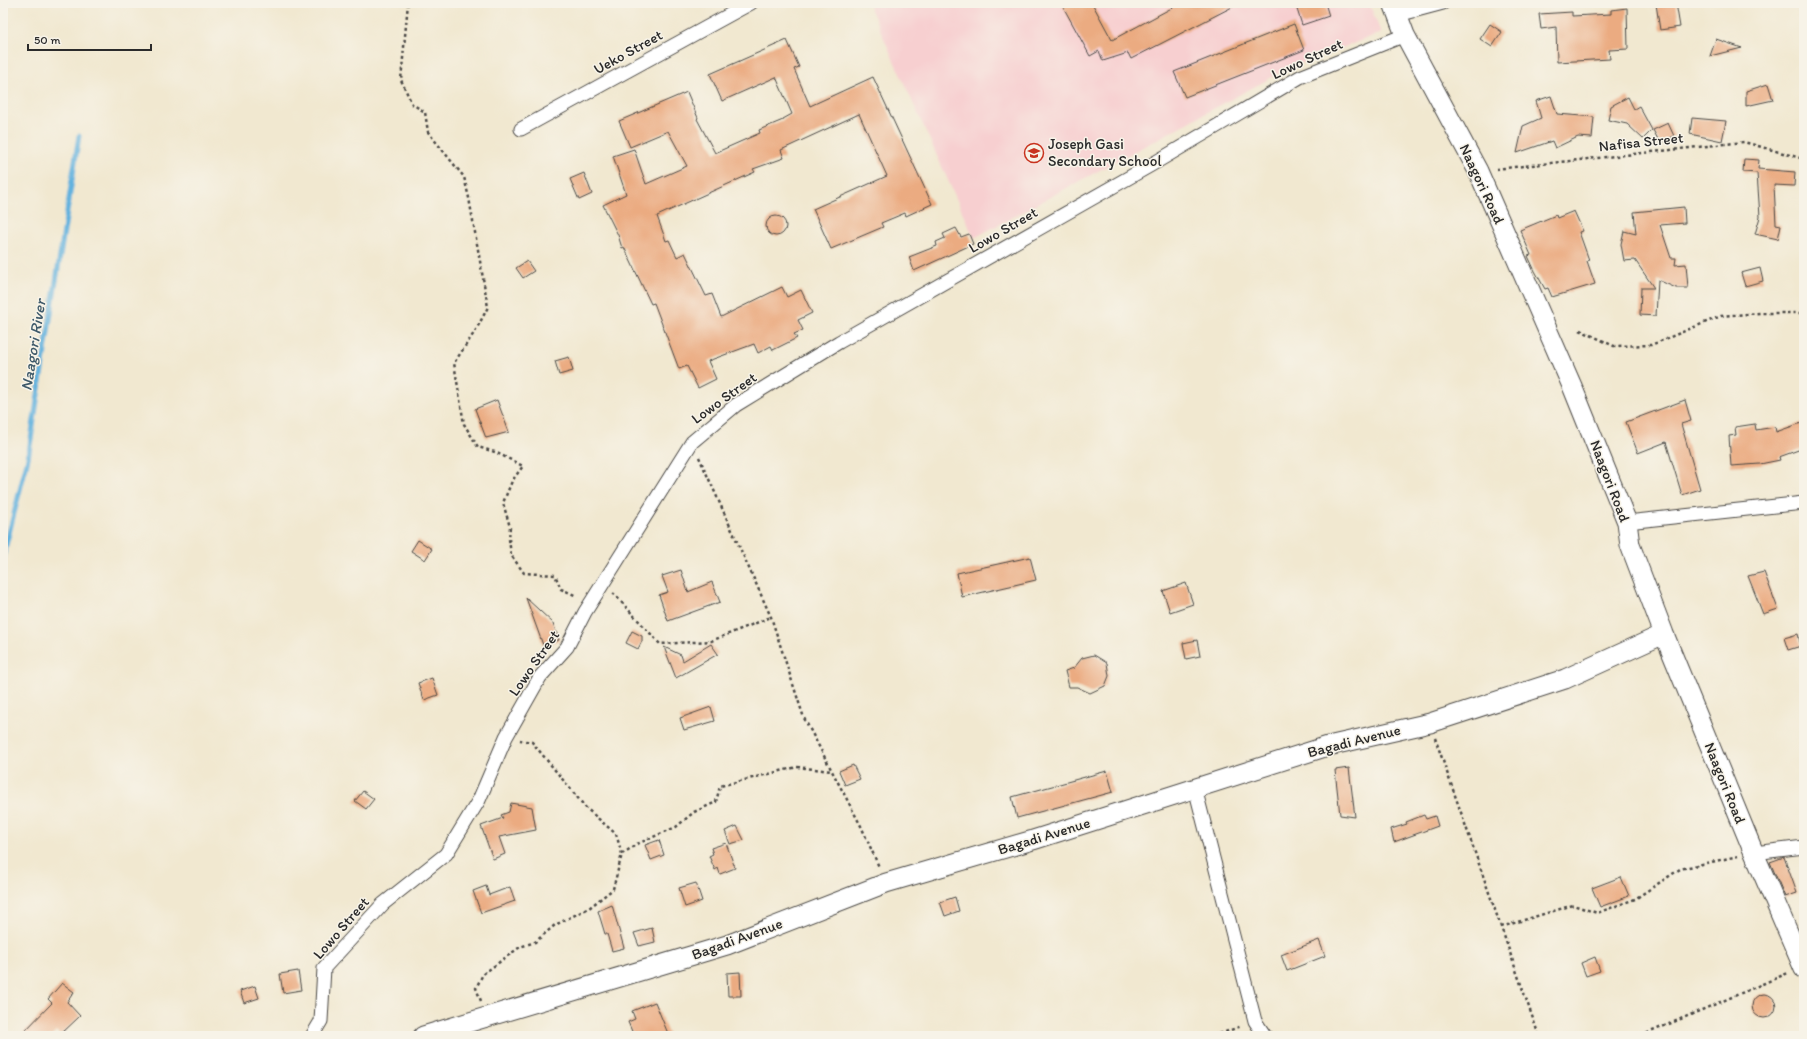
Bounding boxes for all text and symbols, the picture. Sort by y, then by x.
scale bar [28,26,151,52]
street label: Ueko Street [590,26,666,78]
text: 50 m [34,33,60,47]
street label: Lowo Street [1269,35,1346,83]
street label: Nafisa Street [1598,129,1685,155]
place label: Joseph Gasi Secondary School [1048,135,1162,170]
street label: Naagori Road [1456,141,1508,227]
school or university icon: Joseph Gasi Secondary School [1023,142,1045,164]
street label: Lowo Street [965,203,1041,257]
water label: Naagori River [16,296,50,392]
street label: Lowo Street [688,368,761,428]
street label: Naagori Road [1586,438,1634,524]
street label: Lowo Street [505,626,564,699]
street label: Bagadi Avenue [1306,721,1402,761]
street label: Naagori Road [1701,740,1749,826]
street label: Bagadi Avenue [996,813,1092,859]
street label: Lowo Street [309,893,373,963]
street label: Bagadi Avenue [689,914,785,964]

